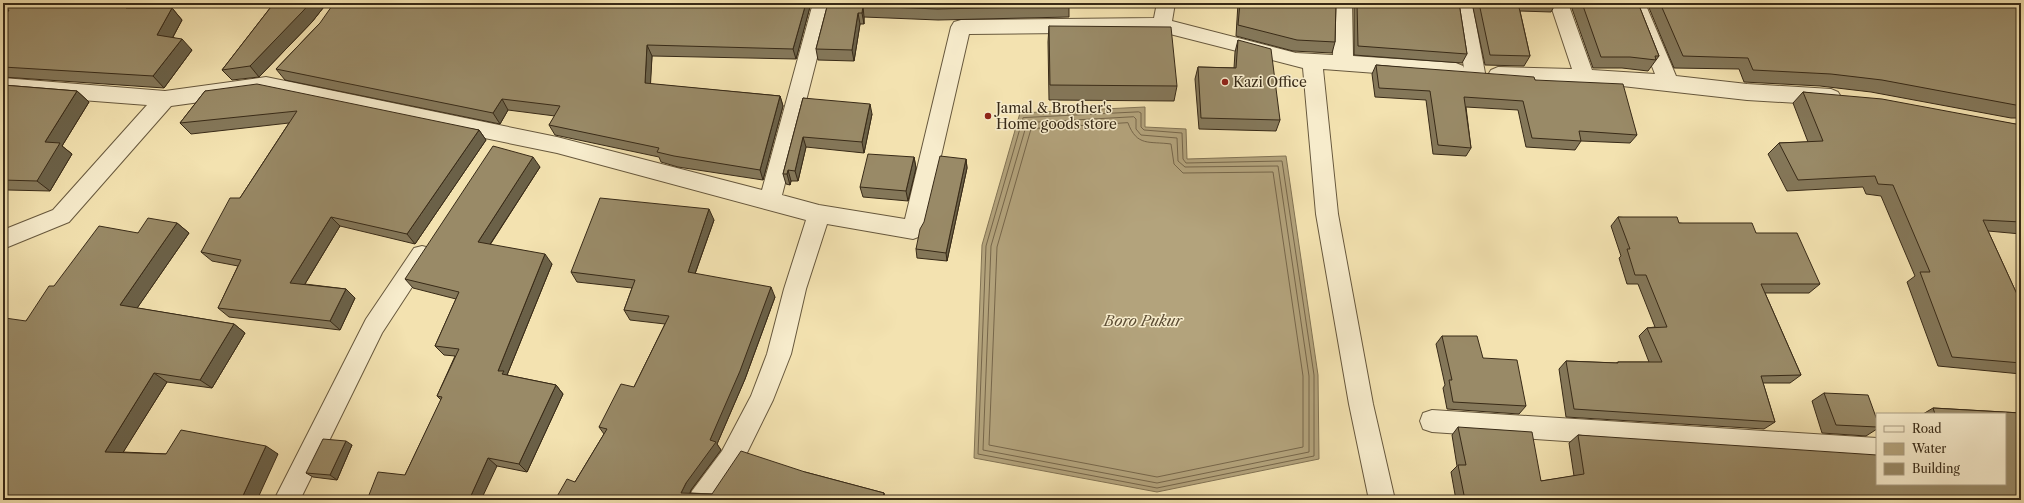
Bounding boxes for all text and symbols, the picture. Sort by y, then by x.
place label: Kazi Office [1233,73,1307,91]
marker: Kazi Office [1220,77,1230,87]
place label: Jamal & Brother's Home goods store [994,99,1117,133]
marker: Jamal & Brother's Home goods store [983,111,993,121]
water label: Boro Pukur [1103,311,1183,330]
legend [1876,413,2006,485]
text: Road [1912,421,1942,436]
text: Water [1911,441,1946,456]
text: Building [1912,461,1960,476]

